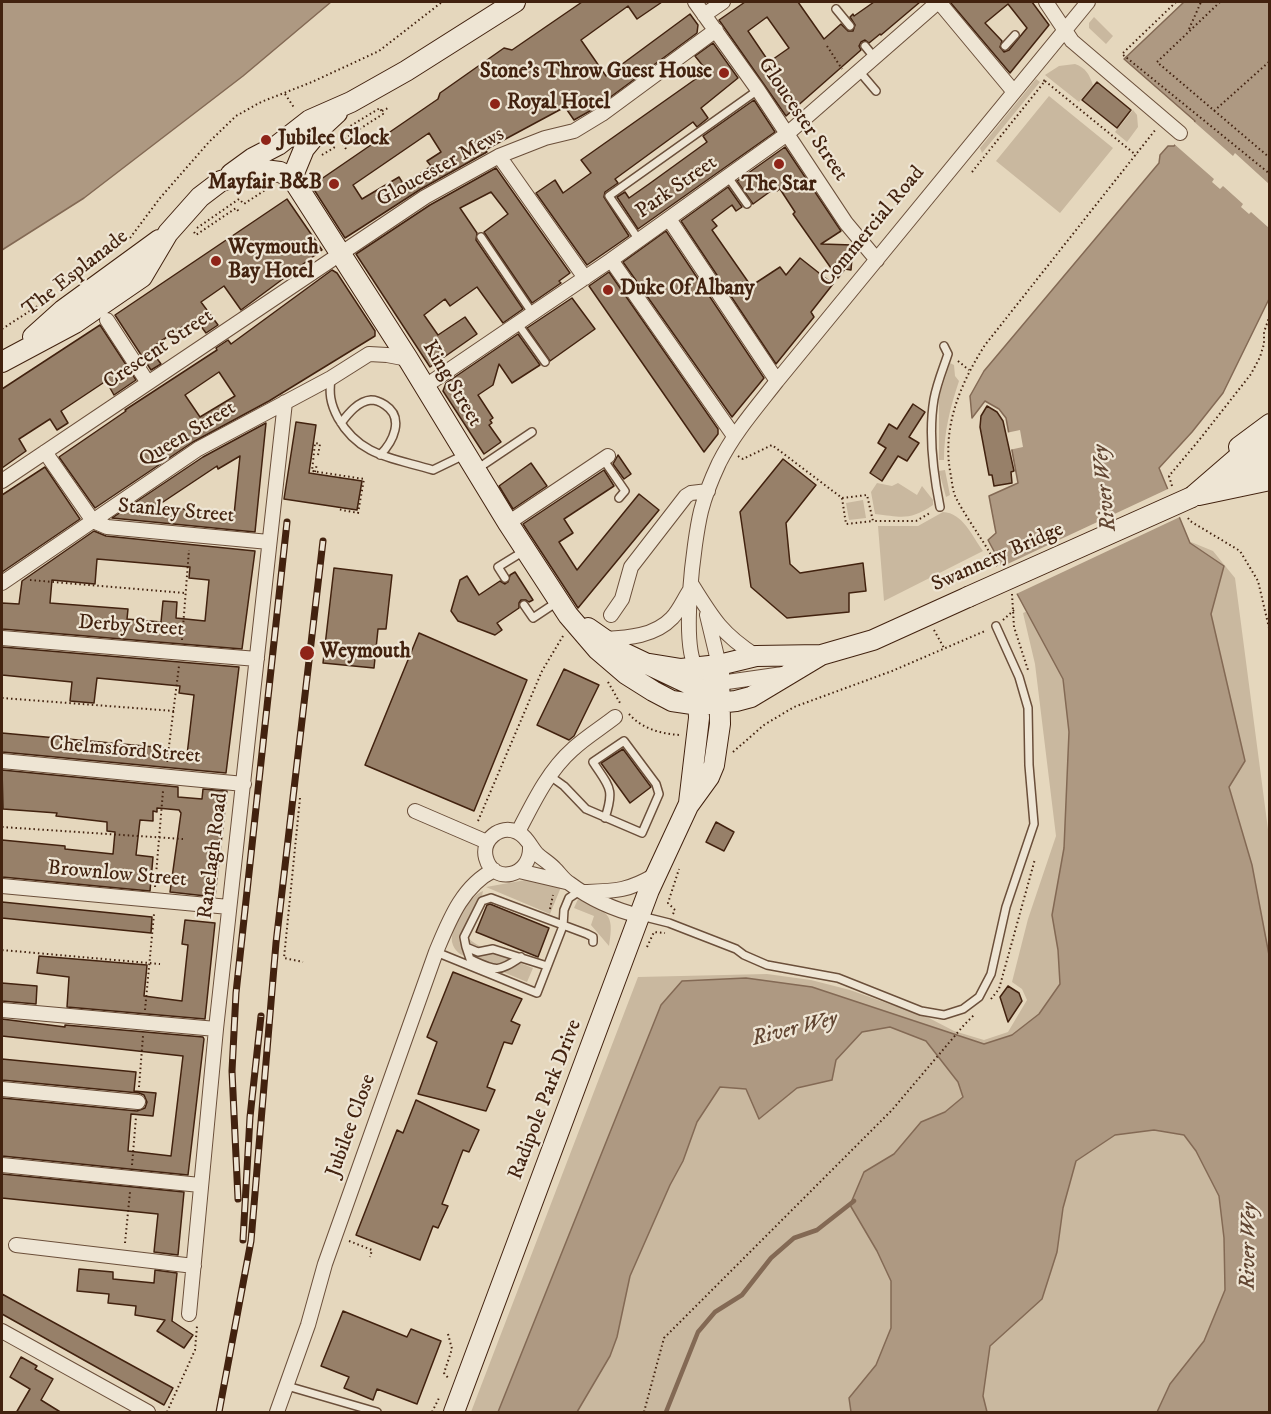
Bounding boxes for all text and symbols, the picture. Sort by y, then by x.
street label: Gloucester Street [751,53,853,187]
place label: Stone's Throw Guest House [480,60,712,86]
marker: Stone's Throw Guest House [717,66,731,80]
place label: Royal Hotel [507,91,610,117]
marker: Royal Hotel [488,97,502,111]
street label: Gloucester Mews [373,123,509,213]
place label: Jubilee Clock [278,127,389,153]
marker: Jubilee Clock [259,133,273,147]
street label: Park Street [632,151,722,225]
marker: The Star [772,157,786,171]
street label: Commercial Road [815,162,931,292]
place label: Mayfair B&B [208,171,322,197]
place label: The Star [742,173,816,199]
marker: Mayfair B&B [327,177,341,191]
street label: The Esplanade [18,225,134,323]
place label: Weymouth Bay Hotel [228,236,319,286]
marker: Weymouth Bay Hotel [209,254,223,268]
place label: Duke Of Albany [620,277,755,303]
marker: Duke Of Albany [601,283,615,297]
street label: Crescent Street [99,304,219,396]
street label: King Street [416,337,486,431]
street label: Queen Street [135,396,241,474]
water label: River Wey [1088,443,1124,533]
street label: Stanley Street [117,494,235,530]
street label: Swannery Bridge [928,518,1068,598]
street label: Derby Street [77,611,185,643]
place label: Weymouth [320,640,411,666]
marker: Weymouth [298,644,316,662]
street label: Chelmsford Street [48,732,202,770]
street label: Ranelagh Road [194,791,234,921]
street label: Brownlow Street [46,856,188,894]
water label: River Wey [750,1007,840,1053]
street label: Radipole Park Drive [504,1016,588,1184]
street label: Jubilee Close [322,1071,382,1181]
water label: River Wey [1236,1202,1264,1290]

